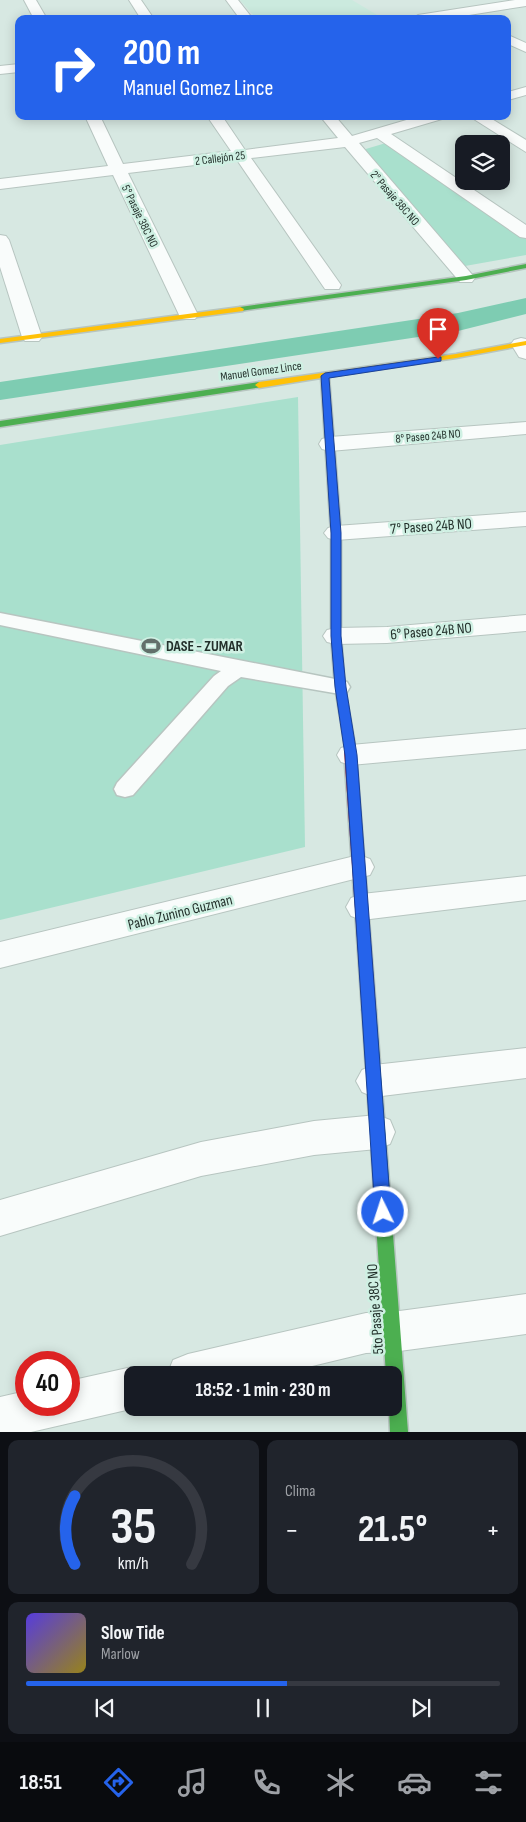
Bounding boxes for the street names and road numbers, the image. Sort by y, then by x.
street label: 2 Callejón 25 [194,148,246,169]
street label: 2° Pasaje 38C NO [367,168,423,229]
street label: 5° Pasaje 38C NO [118,183,161,250]
street label: Manuel Gomez Lince [219,358,303,385]
street label: 8° Paseo 24B NO [395,426,461,447]
street label: 7° Paseo 24B NO [390,514,473,539]
street label: 6° Paseo 24B NO [389,618,473,645]
street label: Pablo Zunino Guzman [126,890,234,935]
street label: 5to Pasaje 38C NO [363,1263,388,1355]

